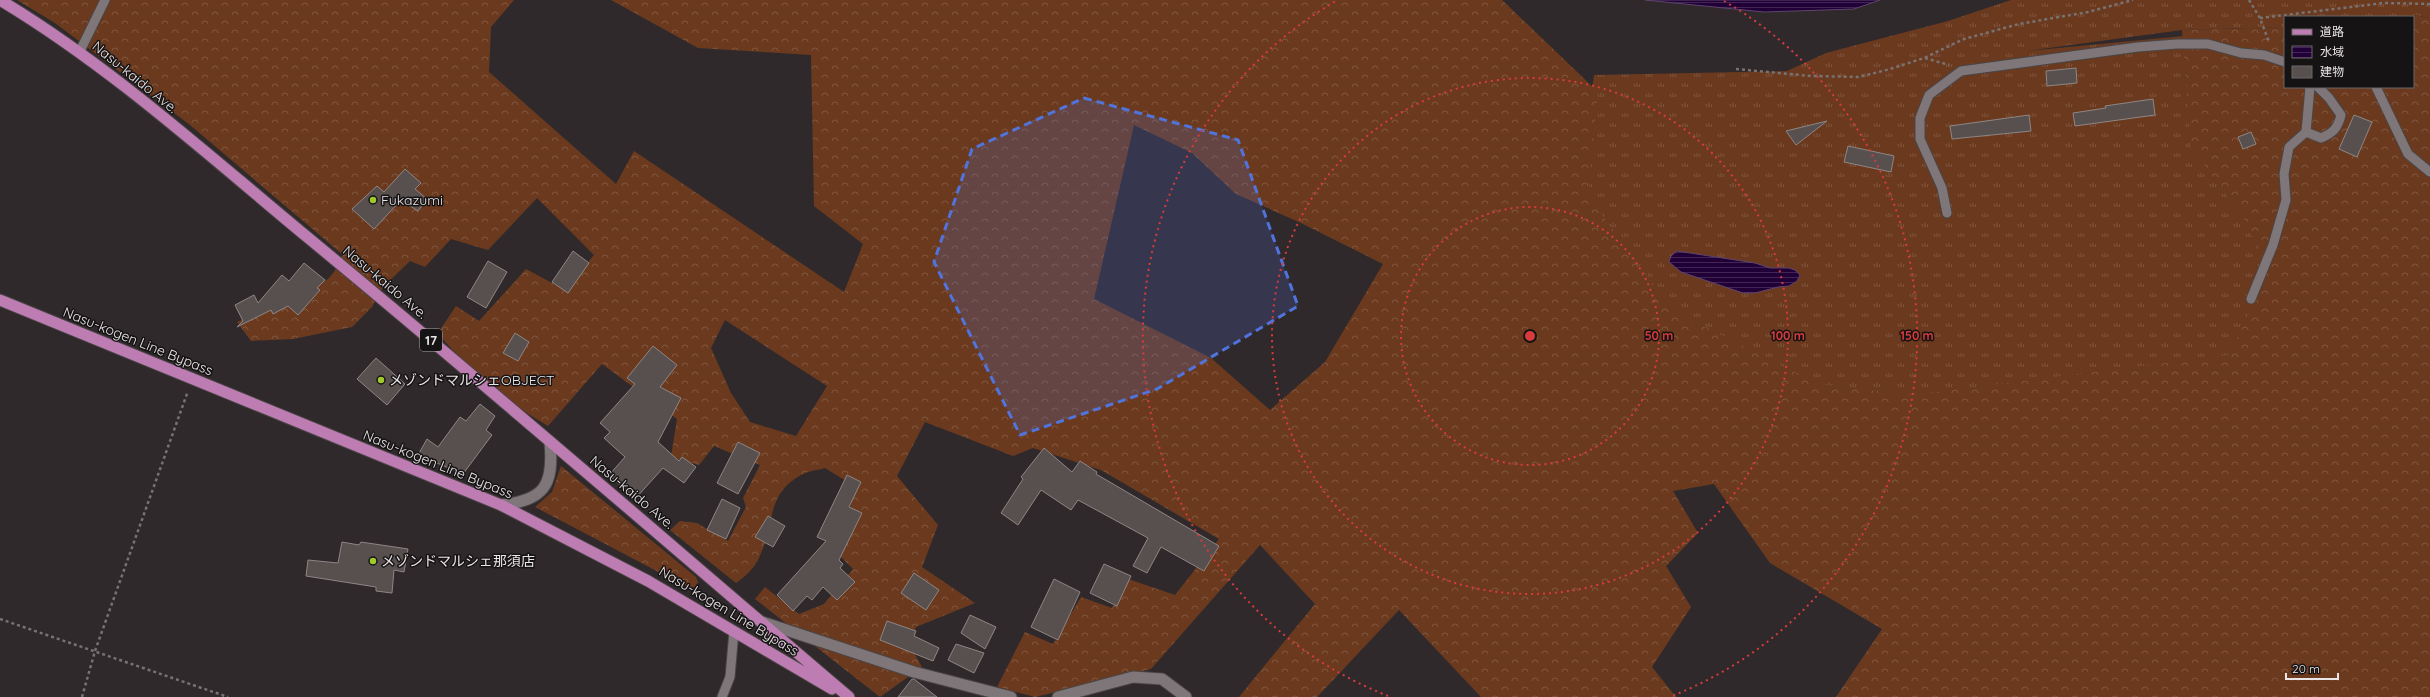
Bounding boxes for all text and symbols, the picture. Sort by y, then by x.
legend [2284,16,2414,88]
text: 道路 [2320,24,2344,39]
street label: Nasu-kaido Ave. [89,37,181,117]
text: 水域 [2320,44,2344,59]
text: 建物 [2320,64,2344,79]
place label: Fukazumi [381,191,443,209]
marker: Fukazumi [368,195,378,205]
street label: Nasu-kaido Ave. [339,241,431,323]
street label: Nasu-kogen Line Bypass [60,303,216,379]
text: 50 m [1645,328,1673,343]
text: 100 m [1771,328,1805,343]
text: 150 m [1900,328,1934,343]
road number: 17 [420,329,442,351]
centre of rings [1523,329,1537,343]
place label: メゾンドマルシェOBJECT [389,371,554,389]
marker: メゾンドマルシェOBJECT [376,375,386,385]
street label: Nasu-kogen Line Bypass [360,426,516,502]
street label: Nasu-kaido Ave. [586,451,678,533]
place label: メゾンドマルシェ那須店 [381,552,535,570]
marker: メゾンドマルシェ那須店 [368,556,378,566]
street label: Nasu-kogen Line Bypass [656,562,802,660]
scale bar [2286,655,2338,681]
text: 20 m [2292,661,2320,676]

